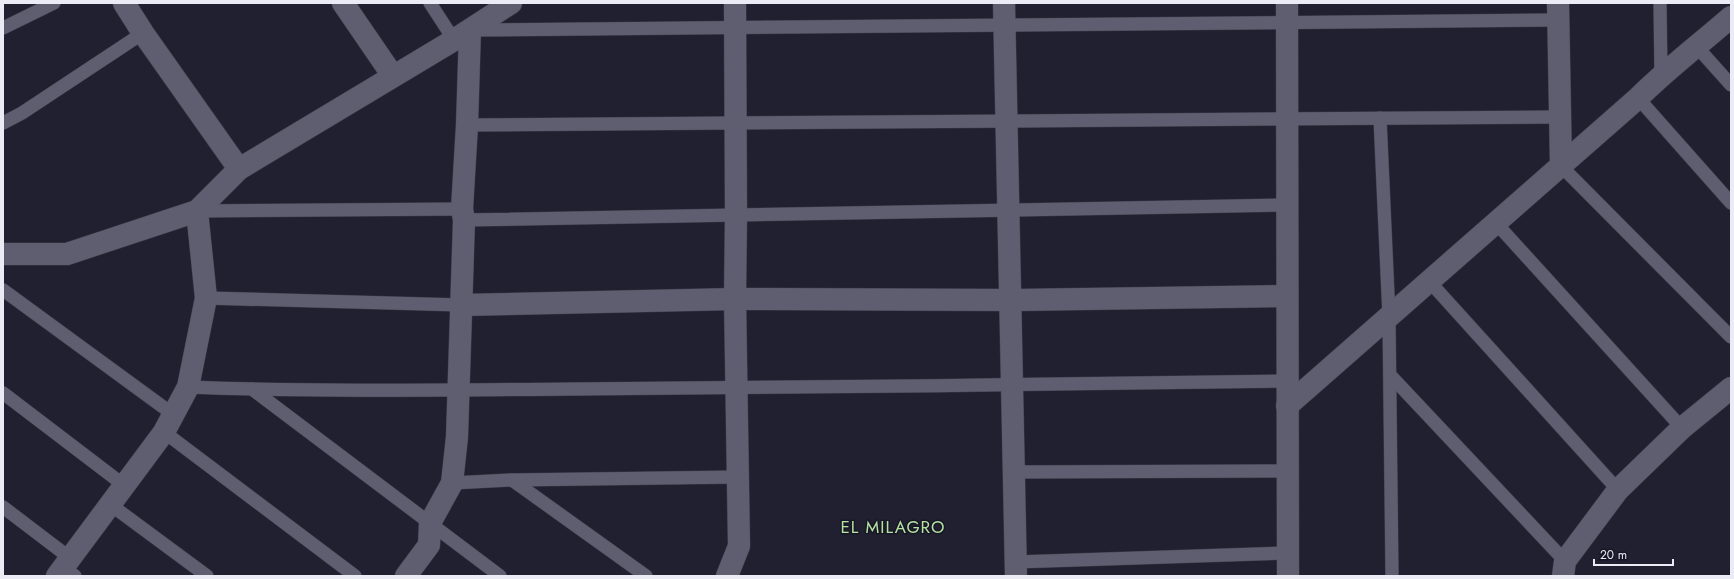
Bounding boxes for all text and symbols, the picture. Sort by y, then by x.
district label: EL MILAGRO [840,515,946,539]
scale bar [1594,541,1673,567]
text: 20 m [1600,546,1627,564]

